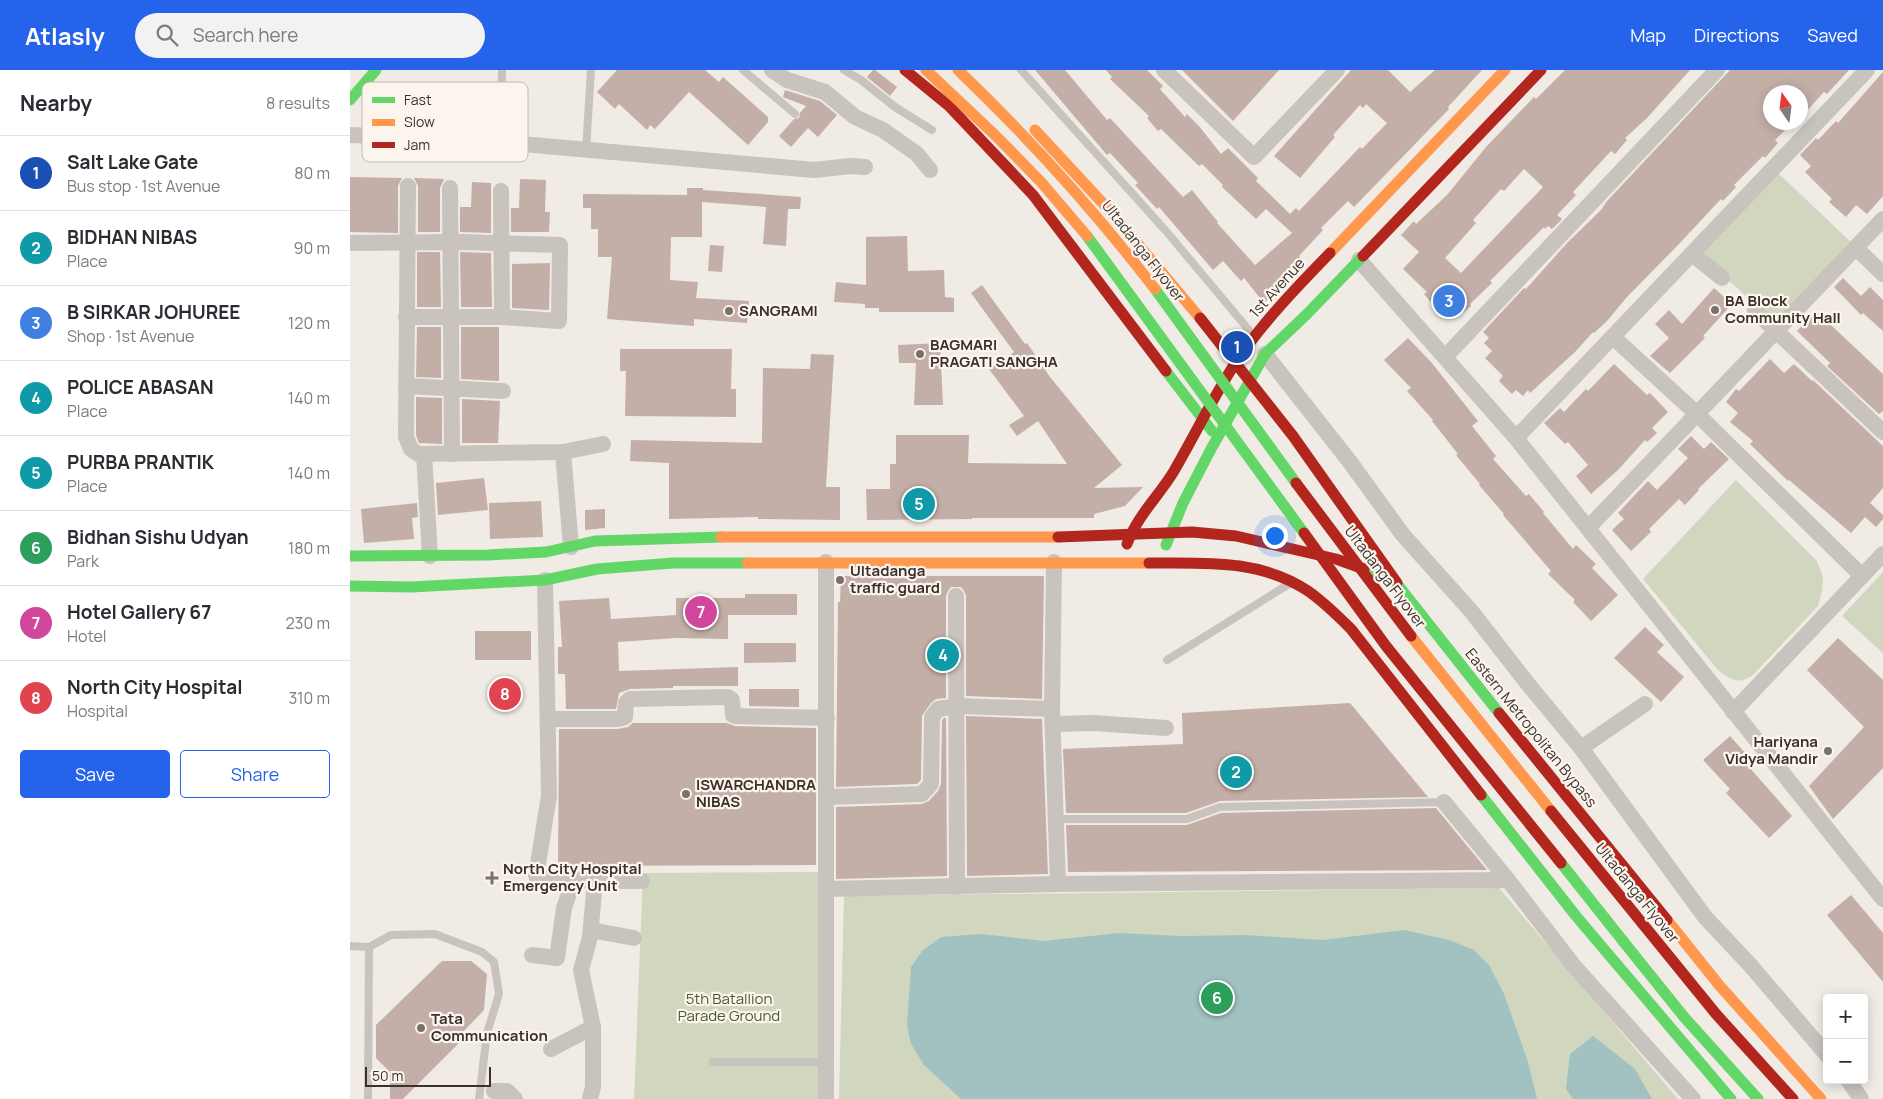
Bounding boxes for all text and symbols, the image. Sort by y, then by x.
search box [135,13,485,58]
text: Atlasly [25,19,105,52]
icon: search [153,21,181,49]
text: Search here [193,22,298,48]
text: Map [1630,23,1666,47]
text: Directions [1694,23,1779,47]
text: Saved [1807,23,1858,47]
legend [362,82,528,162]
north arrow [1763,85,1808,130]
text: Nearby [20,89,92,117]
text: Fast [404,90,432,109]
text: 8 results [266,92,330,114]
text: Slow [404,112,435,131]
text: Jam [404,135,430,154]
text: Salt Lake Gate [67,149,198,175]
text: 1 [32,162,40,184]
text: 80 m [294,162,330,184]
text: Bus stop · 1st Avenue [67,175,220,197]
street label: Ultadanga Flyover [1097,196,1190,306]
text: BIDHAN NIBAS [67,224,197,250]
text: 2 [31,237,41,259]
text: 90 m [294,237,330,259]
text: Place [67,250,107,272]
street label: 1st Avenue [1244,253,1309,322]
pin: 3 [1433,282,1465,320]
place label: BA Block Community Hall [1725,290,1841,328]
text: B SIRKAR JOHUREE [67,299,240,325]
place label: SANGRAMI [739,300,818,321]
marker: BA Block Community Hall [1709,304,1721,316]
marker: SANGRAMI [723,305,735,317]
text: 3 [31,312,41,334]
text: 120 m [288,312,330,334]
text: Shop · 1st Avenue [67,325,194,347]
pin: 1 [1221,328,1253,366]
place label: BAGMARI PRAGATI SANGHA [930,334,1058,372]
marker: BAGMARI PRAGATI SANGHA [914,348,926,360]
text: POLICE ABASAN [67,374,214,400]
text: 4 [31,387,41,409]
text: 140 m [288,387,330,409]
text: Place [67,400,107,422]
text: PURBA PRANTIK [67,449,214,475]
text: 5 [31,462,41,484]
text: 140 m [288,462,330,484]
text: Place [67,475,107,497]
pin: 5 [903,485,935,523]
street label: Ultadanga Flyover [1340,521,1431,633]
your location [1262,523,1288,549]
text: Bidhan Sishu Udyan [67,524,249,550]
text: 6 [31,537,41,559]
text: 180 m [288,537,330,559]
text: Park [67,550,99,572]
place label: Ultadanga traffic guard [850,560,940,598]
marker: Ultadanga traffic guard [834,574,846,586]
pin: 7 [685,593,717,631]
text: Hotel Gallery 67 [67,599,211,625]
text: 7 [32,612,40,634]
text: 230 m [286,612,330,634]
text: Hotel [67,625,107,647]
pin: 4 [927,636,959,674]
street label: Eastern Metropolitan Bypass [1461,644,1602,812]
text: North City Hospital [67,674,243,700]
pin: 8 [489,675,521,713]
text: 8 [31,687,41,709]
text: 310 m [288,687,330,709]
text: Hospital [67,700,128,722]
place label: Hariyana Vidya Mandir [1725,731,1818,769]
marker: Hariyana Vidya Mandir [1822,745,1834,757]
button: Save [20,750,170,798]
button: Share [180,750,330,798]
pin: 2 [1220,753,1252,791]
place label: ISWARCHANDRA NIBAS [696,774,816,812]
marker: ISWARCHANDRA NIBAS [680,788,692,800]
street label: Ultadanga Flyover [1590,838,1685,948]
place label: North City Hospital Emergency Unit [503,858,642,896]
marker: North City Hospital Emergency Unit [485,871,499,885]
pin: 6 [1201,979,1233,1017]
park label: 5th Batallion Parade Ground [678,988,780,1026]
map controls [1823,994,1868,1084]
button: + [1823,994,1868,1039]
place label: Tata Communication [431,1008,548,1046]
marker: Tata Communication [415,1022,427,1034]
button: − [1823,1039,1868,1084]
scale bar [365,1064,491,1087]
text: 50 m [372,1066,403,1085]

